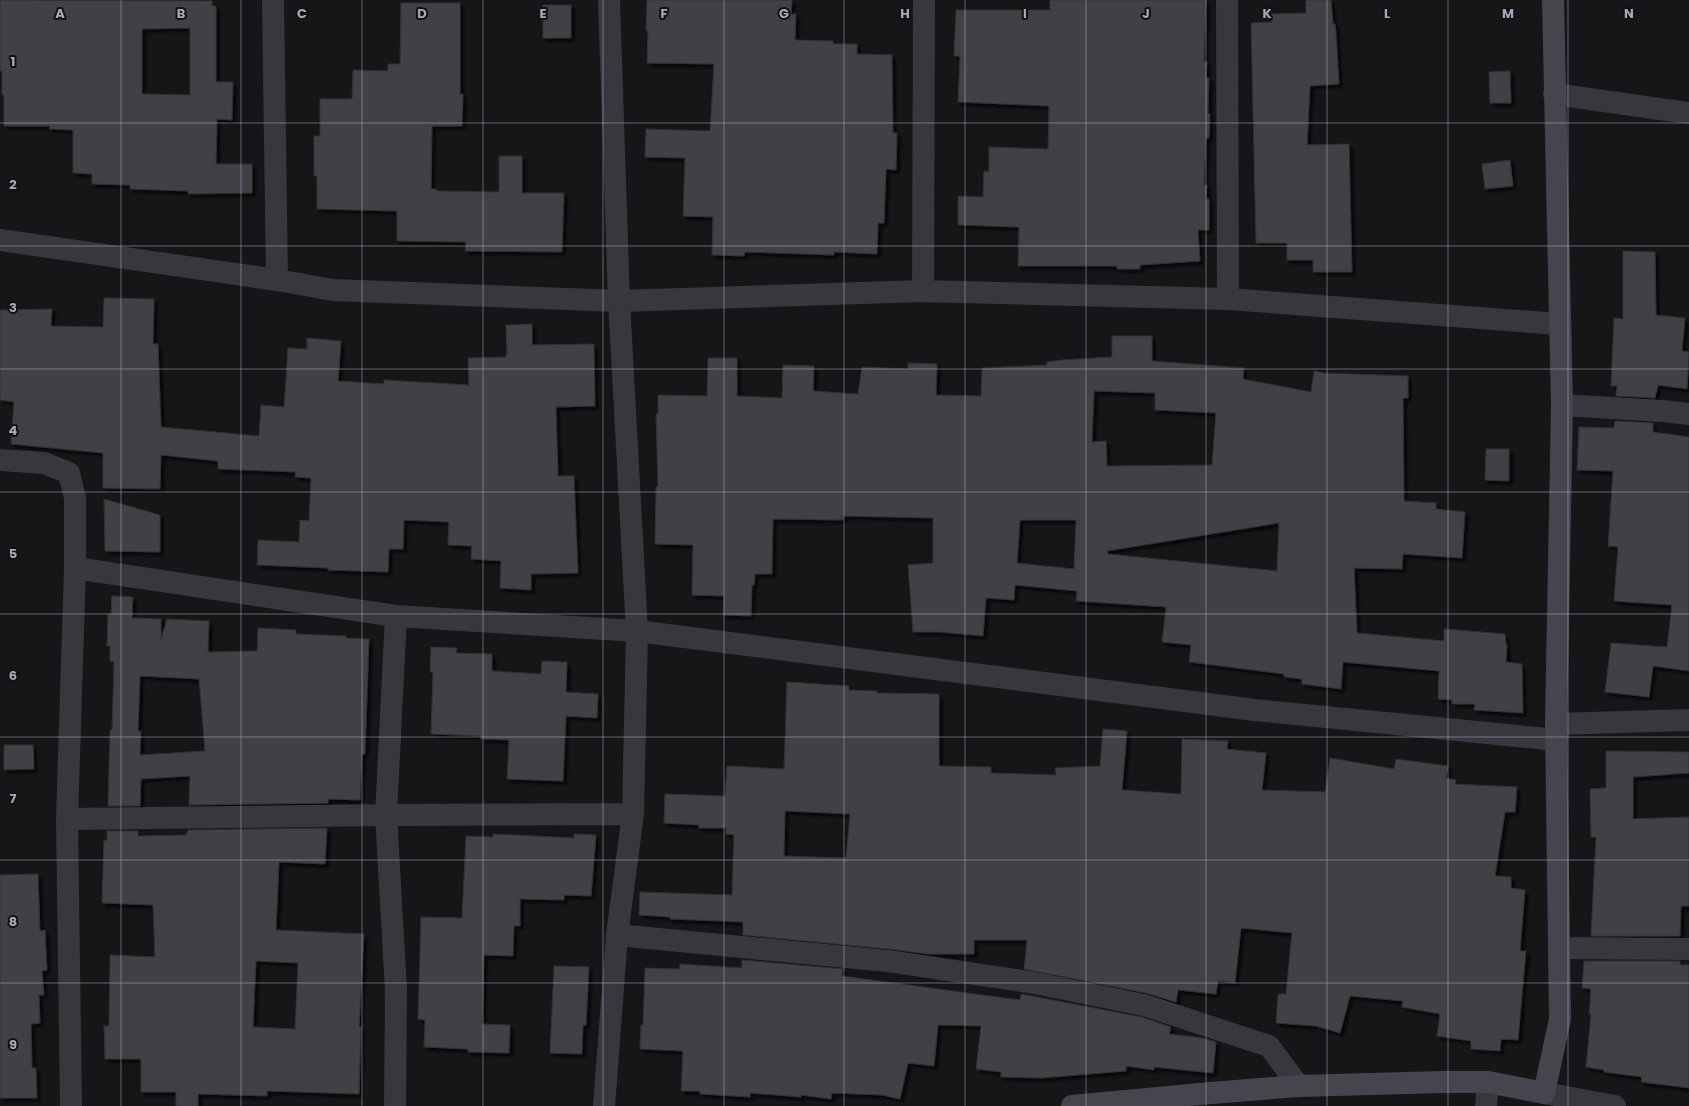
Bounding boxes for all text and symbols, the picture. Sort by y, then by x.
text: A [55,4,65,23]
text: B [177,4,186,23]
text: C [297,4,307,23]
text: D [417,4,427,23]
text: E [539,4,547,23]
text: F [660,4,668,23]
text: G [779,4,789,23]
text: H [900,4,910,23]
text: I [1023,4,1027,23]
text: J [1142,4,1150,23]
text: K [1262,4,1272,23]
text: L [1384,4,1390,23]
text: M [1502,4,1514,23]
text: N [1624,4,1634,23]
text: 1 [11,52,15,71]
text: 2 [9,175,17,194]
text: 3 [9,298,17,317]
text: 4 [9,421,18,440]
text: 5 [9,544,17,563]
text: 6 [9,666,17,685]
text: 7 [10,789,17,808]
text: 8 [9,912,17,931]
text: 9 [9,1035,17,1054]

